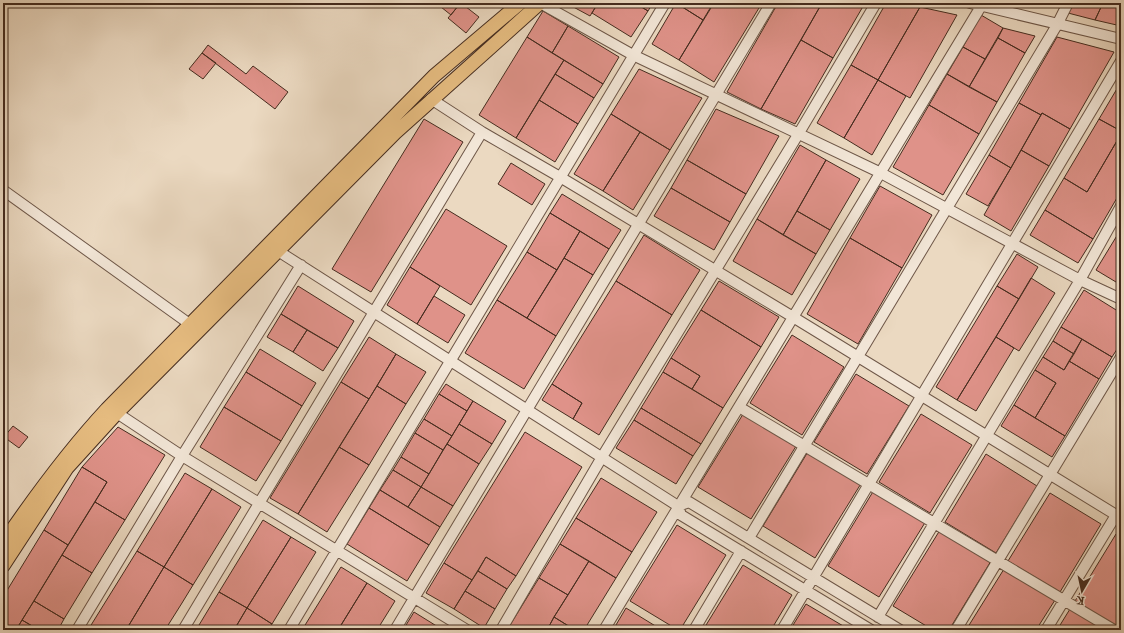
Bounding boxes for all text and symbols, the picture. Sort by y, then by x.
north arrow [1062,571,1102,611]
text: K [1074,593,1085,607]

